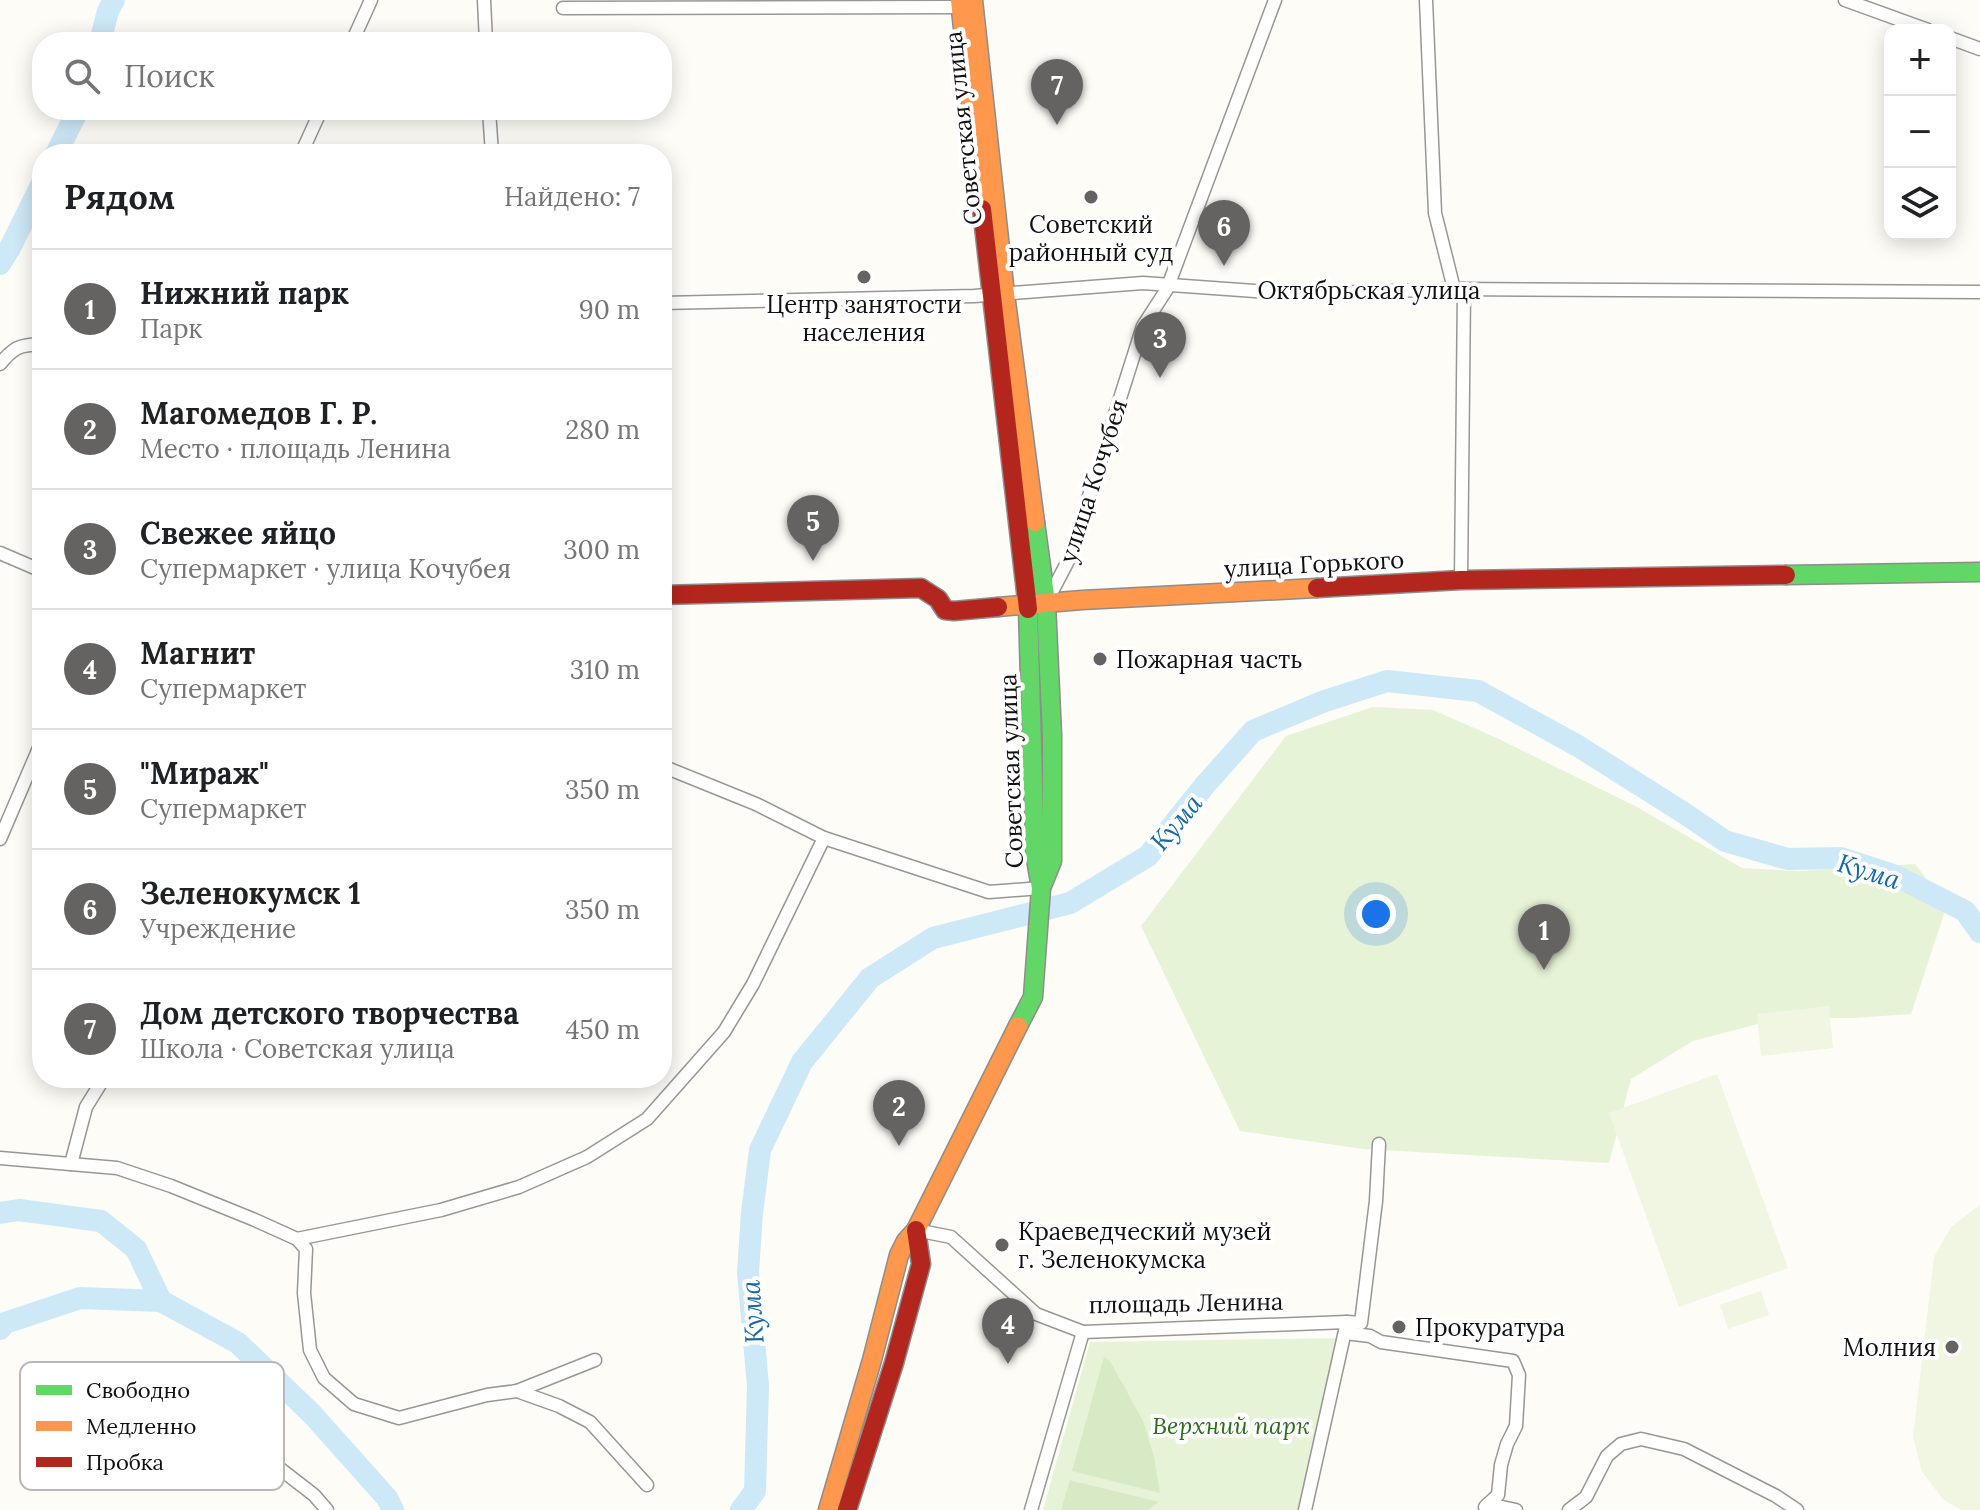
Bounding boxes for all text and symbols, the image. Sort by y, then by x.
map controls [1884,24,1956,240]
button: + [1884,24,1956,96]
street label: Советская улица [937,30,989,226]
search box [32,32,672,120]
icon: search [60,54,104,98]
text: Поиск [124,57,215,95]
pin: 7 [1031,59,1083,125]
button: − [1884,96,1956,168]
button: layers [1884,168,1956,240]
text: Рядом [64,175,175,218]
text: Найдено: 7 [504,180,640,213]
marker: Советский районный суд [1082,188,1100,206]
pin: 6 [1198,200,1250,266]
place label: Советский районный суд [1009,209,1173,268]
marker: Центр занятости населения [855,268,873,286]
text: Нижний парк [140,274,349,312]
street label: Октябрьская улица [1258,275,1480,306]
place label: Центр занятости населения [766,289,962,348]
text: 1 [85,293,95,326]
text: 90 m [579,293,640,326]
text: Парк [140,312,202,345]
pin: 3 [1134,312,1186,378]
text: Магомедов Г. Р. [140,394,377,432]
street label: улица Кочубея [1052,395,1134,567]
text: 2 [83,413,97,446]
text: 280 m [565,413,640,446]
text: Место · площадь Ленина [140,432,451,465]
pin: 5 [787,495,839,561]
text: Свежее яйцо [140,514,336,552]
text: 3 [83,533,97,566]
text: 300 m [563,533,640,566]
street label: улица Горького [1223,544,1405,584]
text: Супермаркет · улица Кочубея [140,552,511,585]
text: Магнит [140,634,255,672]
place label: Пожарная часть [1116,644,1302,675]
marker: Пожарная часть [1091,650,1109,668]
text: 4 [83,653,97,686]
text: 310 m [570,653,640,686]
text: Супермаркет [140,672,306,705]
street label: Советская улица [992,673,1030,869]
text: "Мираж" [140,754,269,792]
text: 5 [83,773,97,806]
text: 350 m [565,773,640,806]
water label: Кума [1143,787,1210,857]
text: Супермаркет [140,792,306,825]
water label: Кума [1834,846,1905,896]
text: Зеленокумск 1 [140,874,361,912]
text: 6 [83,893,97,926]
text: 350 m [565,893,640,926]
your location [1356,894,1396,934]
pin: 1 [1518,904,1570,970]
text: Учреждение [140,912,296,945]
text: Дом детского творчества [140,994,519,1032]
text: 7 [84,1013,96,1046]
text: 450 m [566,1013,640,1046]
text: Школа · Советская улица [140,1032,455,1065]
pin: 2 [873,1080,925,1146]
place label: Краеведческий музей г. Зеленокумска [1018,1216,1272,1275]
marker: Краеведческий музей г. Зеленокумска [993,1236,1011,1254]
water label: Кума [733,1278,771,1345]
street label: площадь Ленина [1088,1286,1284,1320]
pin: 4 [982,1298,1034,1364]
place label: Прокуратура [1415,1312,1565,1343]
marker: Прокуратура [1390,1318,1408,1336]
place label: Молния [1843,1332,1936,1363]
marker: Молния [1943,1338,1961,1356]
legend [20,1362,284,1490]
text: Свободно [86,1376,190,1404]
park label: Верхний парк [1152,1410,1310,1441]
text: Медленно [86,1412,196,1440]
text: Пробка [86,1448,164,1476]

